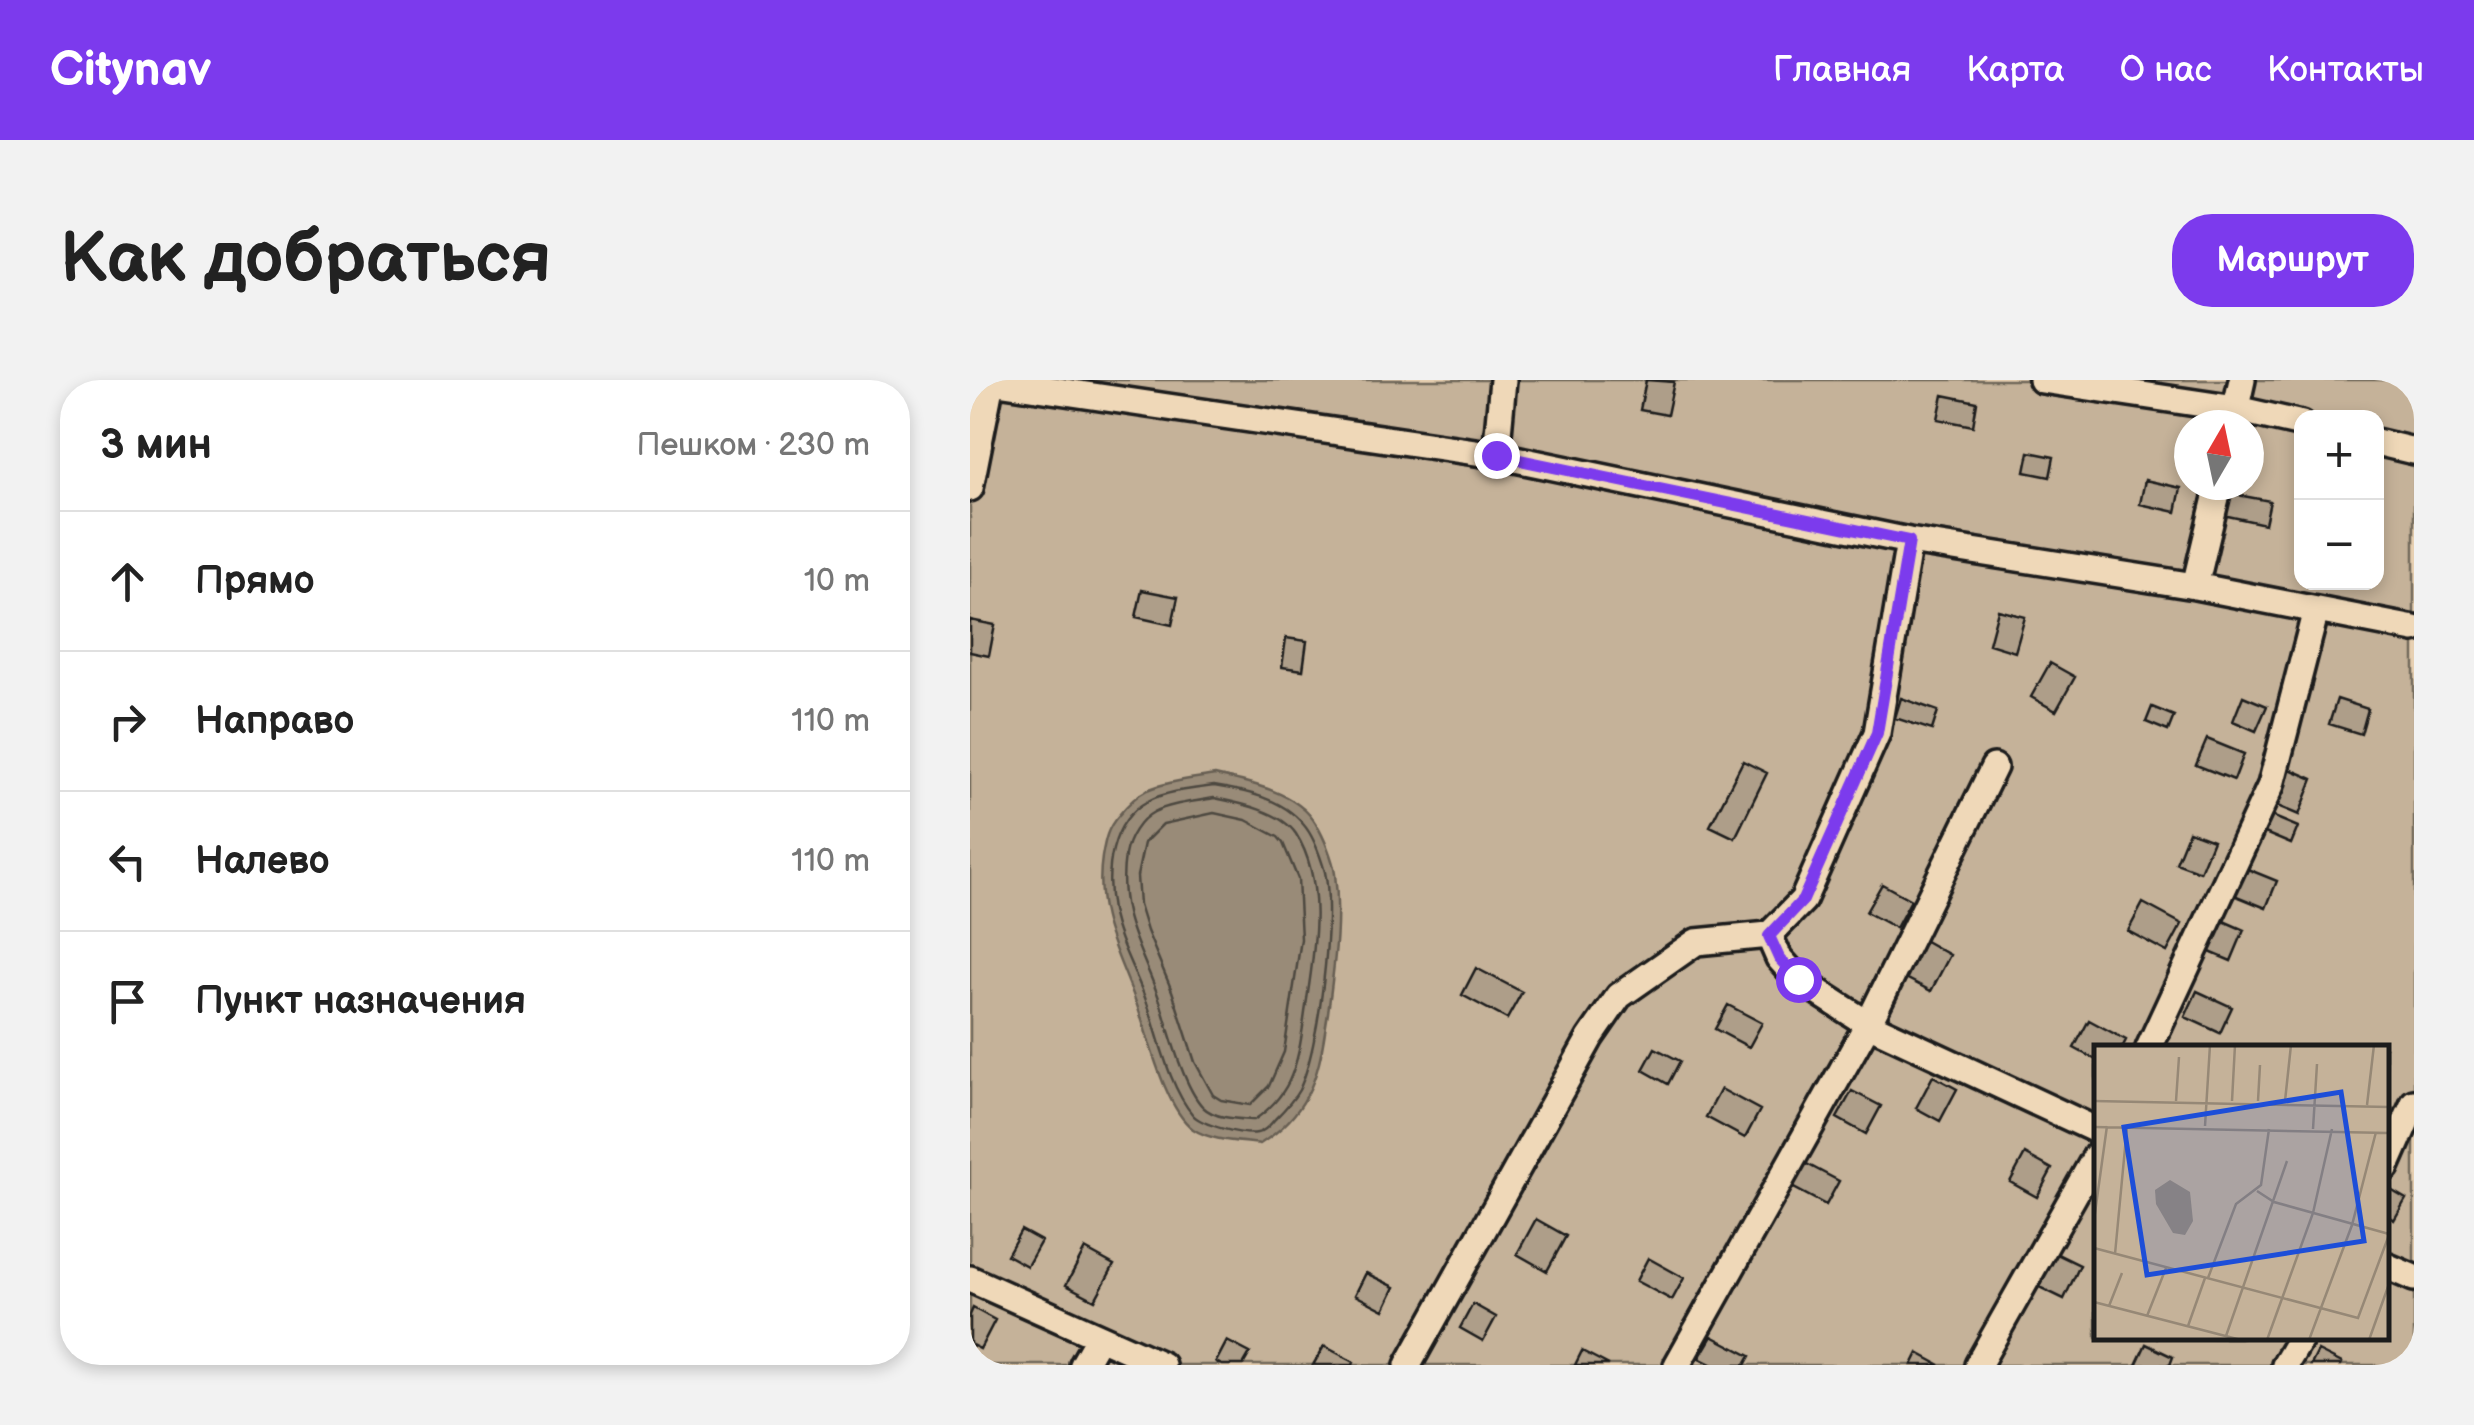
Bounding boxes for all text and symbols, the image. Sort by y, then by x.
text: Citynav [50,42,211,99]
text: Главная [1773,49,1911,92]
text: Карта [1966,49,2065,92]
text: О нас [2120,49,2212,92]
text: Контакты [2267,49,2424,92]
button: Маршрут [2172,214,2414,307]
text: Как добраться [60,218,551,302]
north arrow [2174,410,2264,500]
map controls [2294,410,2384,590]
button: + [2294,410,2384,500]
text: 3 мин [100,420,212,471]
text: Пешком · 230 m [637,426,870,465]
route end [1474,433,1520,479]
button: − [2294,500,2384,590]
icon: ahead [100,554,155,609]
text: Прямо [195,559,314,604]
text: 10 m [804,562,870,601]
icon: right [100,694,155,749]
text: Направо [195,699,354,744]
text: 110 m [791,702,870,741]
icon: left [100,834,155,889]
text: Налево [195,839,330,884]
text: 110 m [791,842,870,881]
route start [1776,957,1822,1003]
icon: arrive [100,974,155,1029]
text: Пункт назначения [195,979,526,1024]
inset map [2094,1045,2389,1340]

